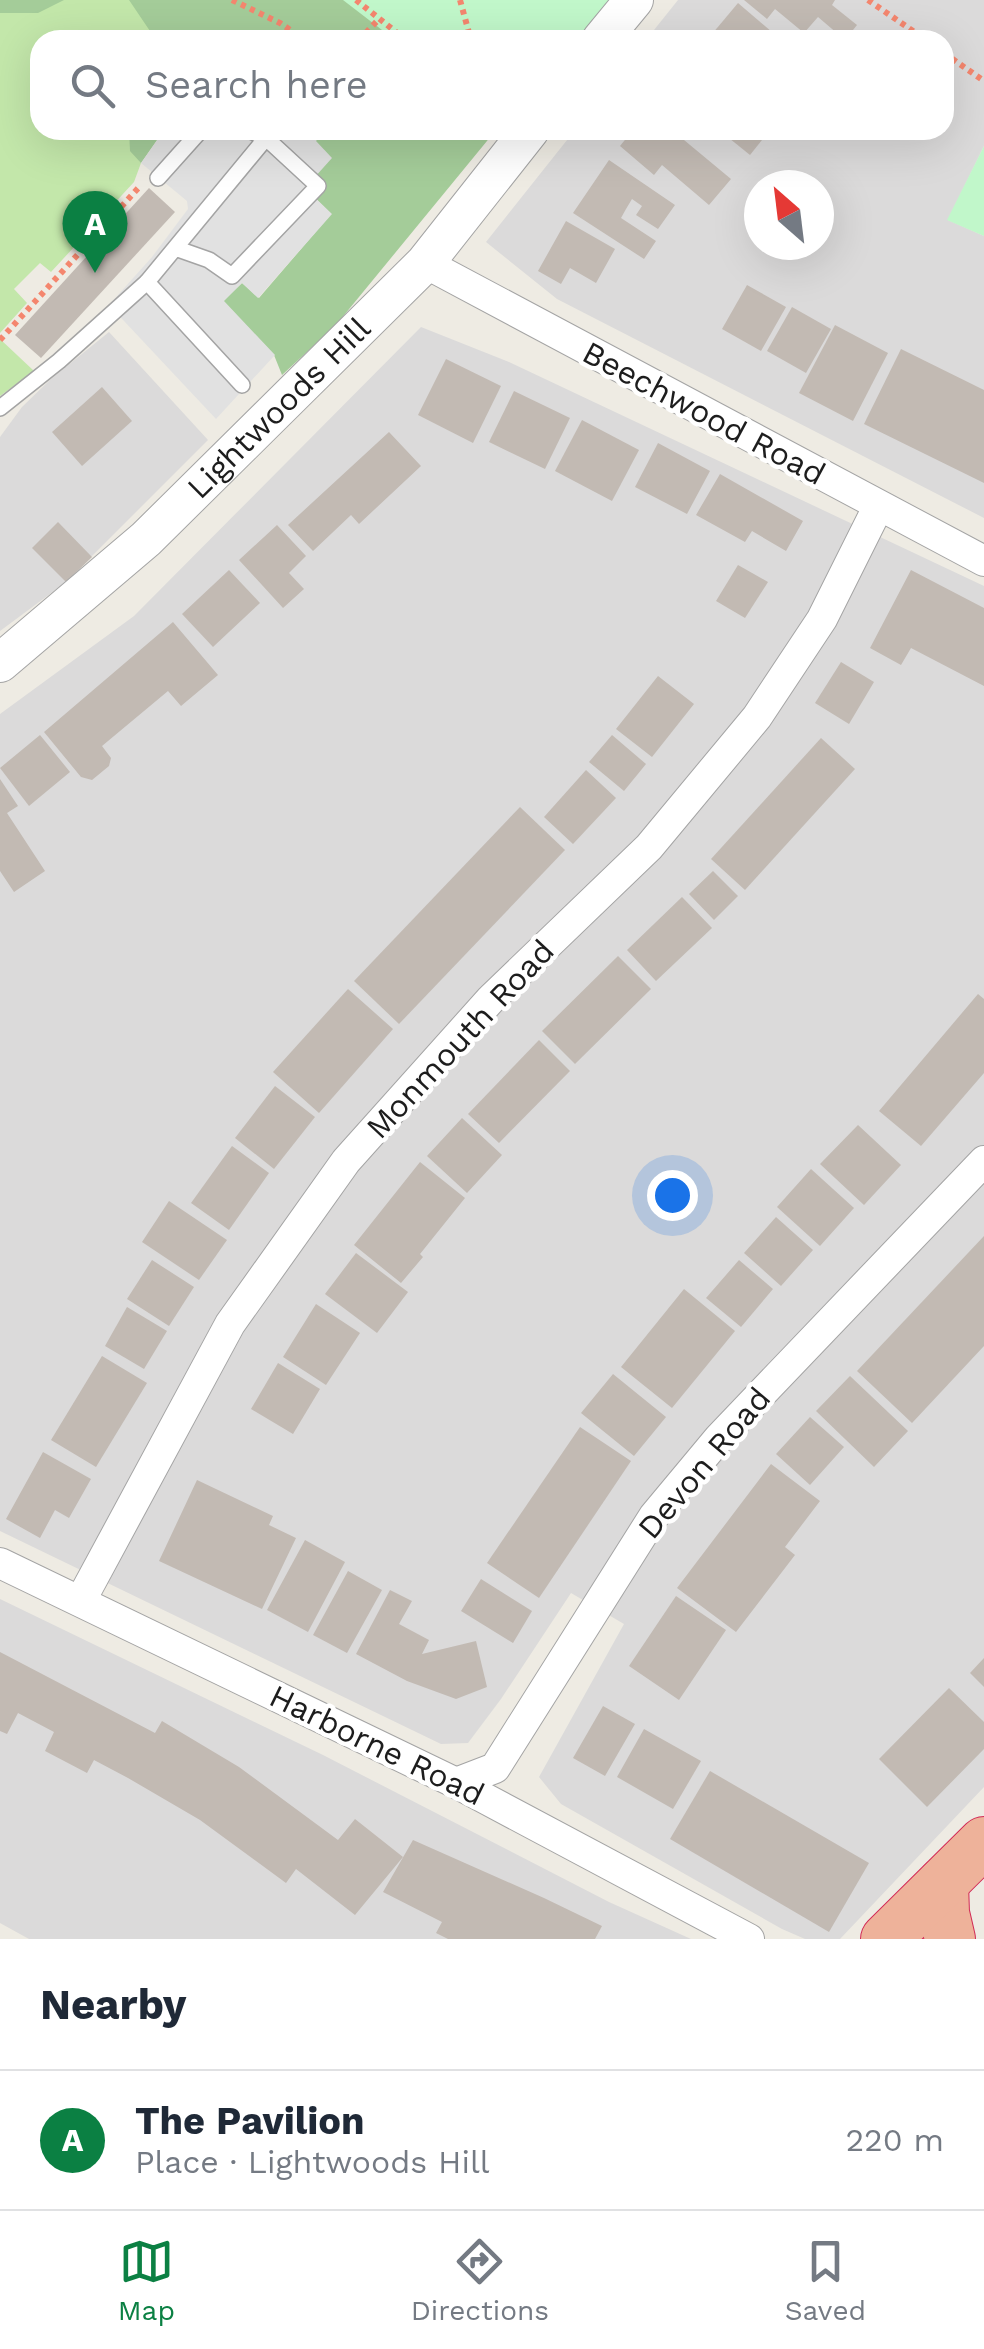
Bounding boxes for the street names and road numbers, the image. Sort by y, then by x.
street label: Lightwoods Hill [179,309,378,506]
street label: Beechwood Road [576,333,832,493]
street label: Monmouth Road [358,932,562,1146]
street label: Devon Road [630,1380,778,1546]
street label: Harborne Road [263,1677,491,1813]

